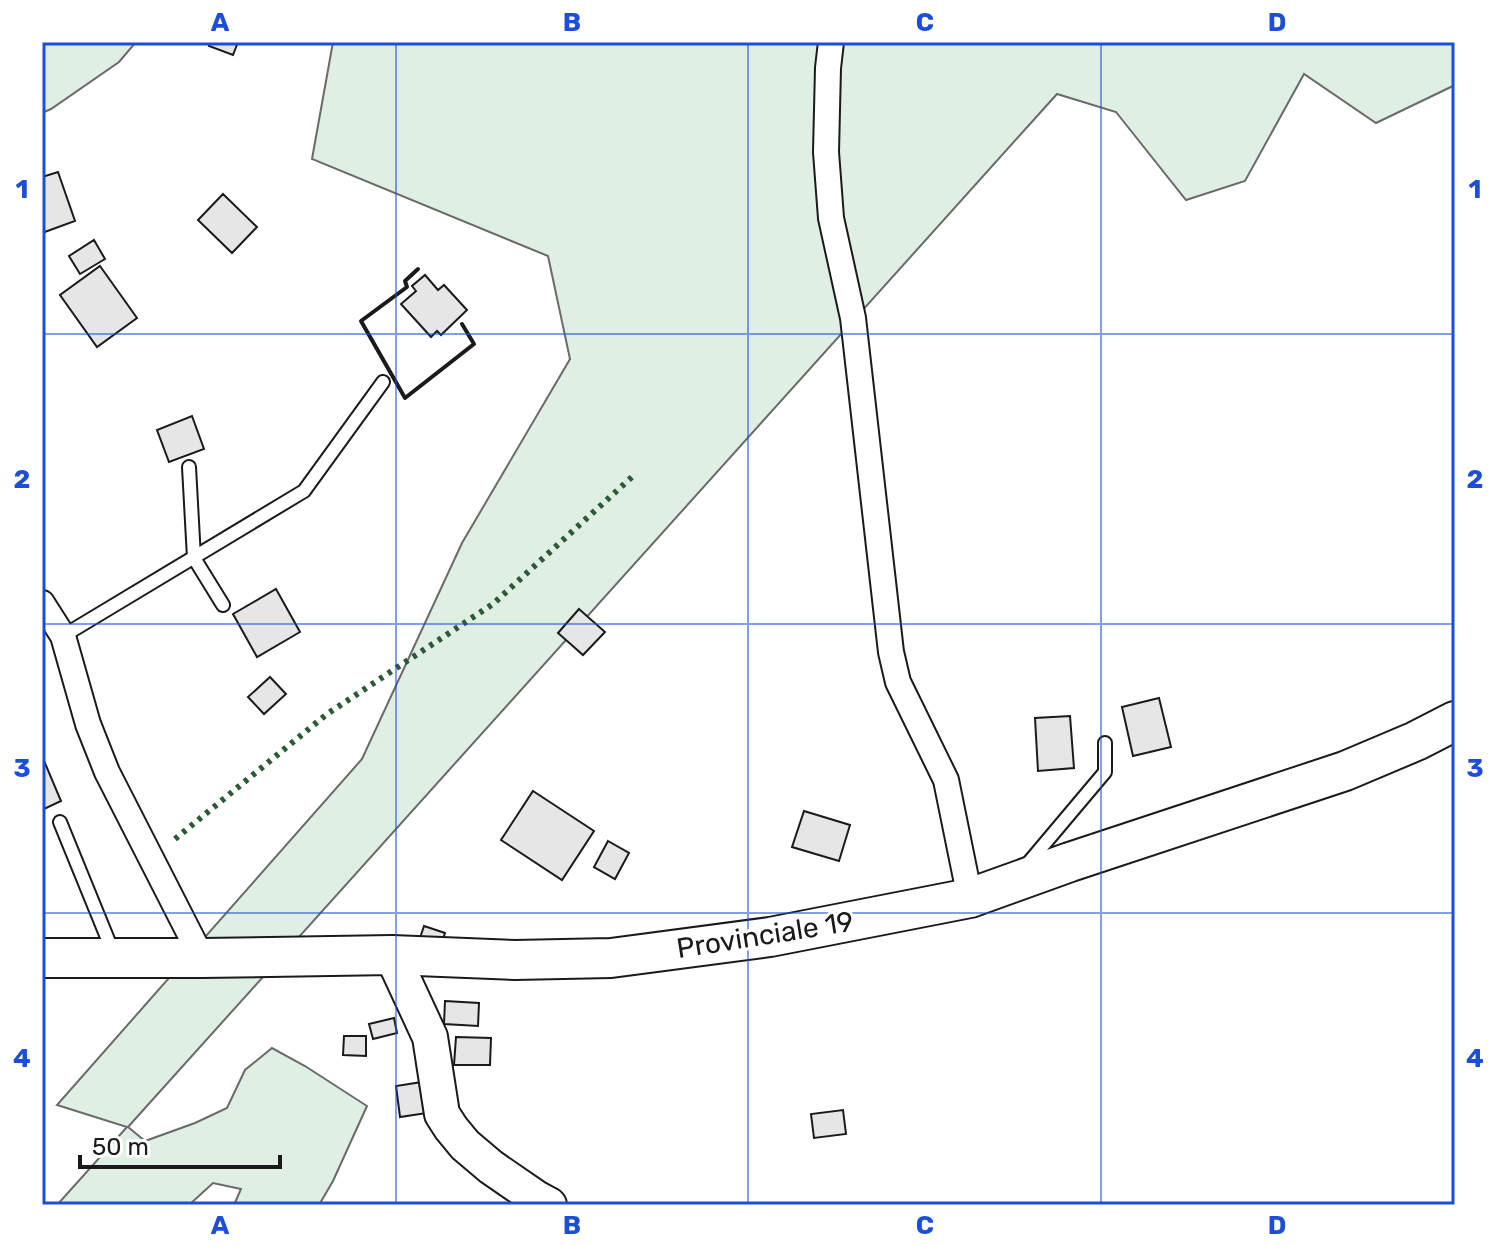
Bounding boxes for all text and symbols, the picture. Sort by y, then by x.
text: A [211,7,230,38]
text: B [563,7,581,38]
text: C [916,7,934,38]
text: D [1268,7,1286,38]
text: 1 [16,174,28,205]
text: 1 [1469,174,1481,205]
text: 2 [14,464,30,495]
text: 2 [1467,464,1483,495]
text: 3 [13,753,31,784]
text: 3 [1466,753,1484,784]
street label: Provinciale 19 [674,905,856,965]
text: 4 [13,1043,31,1074]
text: 4 [1466,1043,1484,1074]
scale bar [80,1119,280,1169]
text: 50 m [92,1133,149,1161]
text: A [211,1210,230,1241]
text: B [563,1210,581,1241]
text: C [916,1210,934,1241]
text: D [1268,1210,1286,1241]

